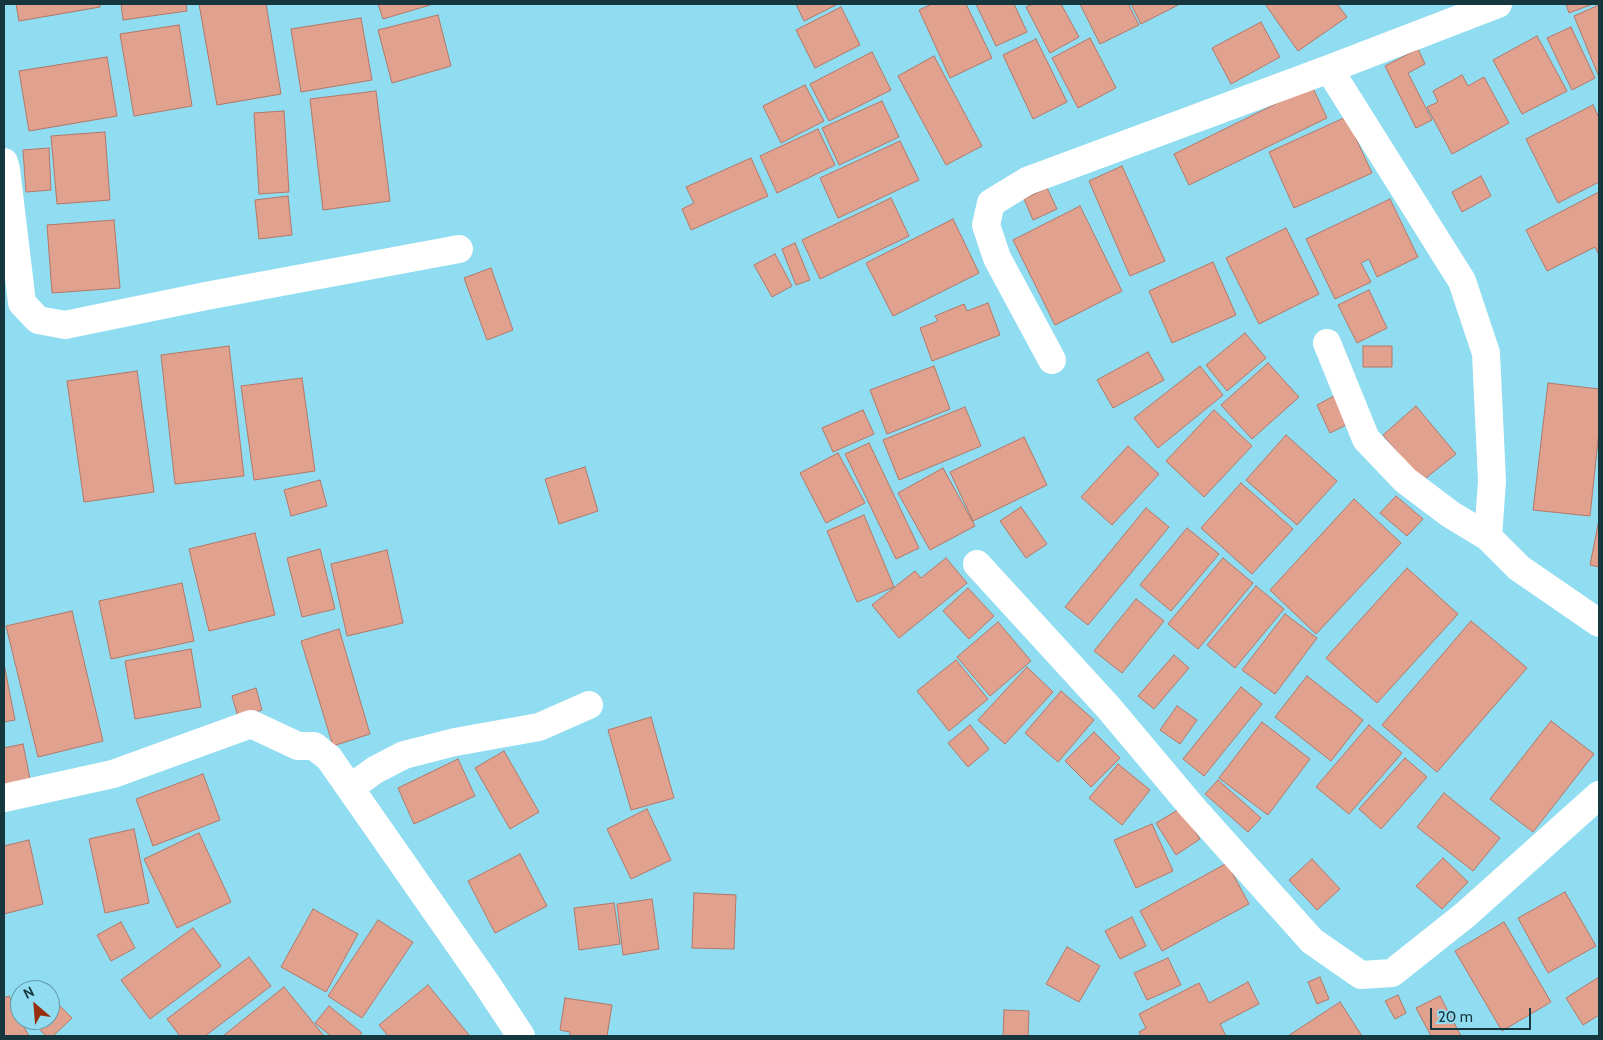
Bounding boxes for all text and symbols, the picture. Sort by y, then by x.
north arrow [10,980,60,1030]
text: N [20,982,37,1003]
scale bar [1433,998,1534,1030]
text: 20 m [1438,1008,1473,1026]

